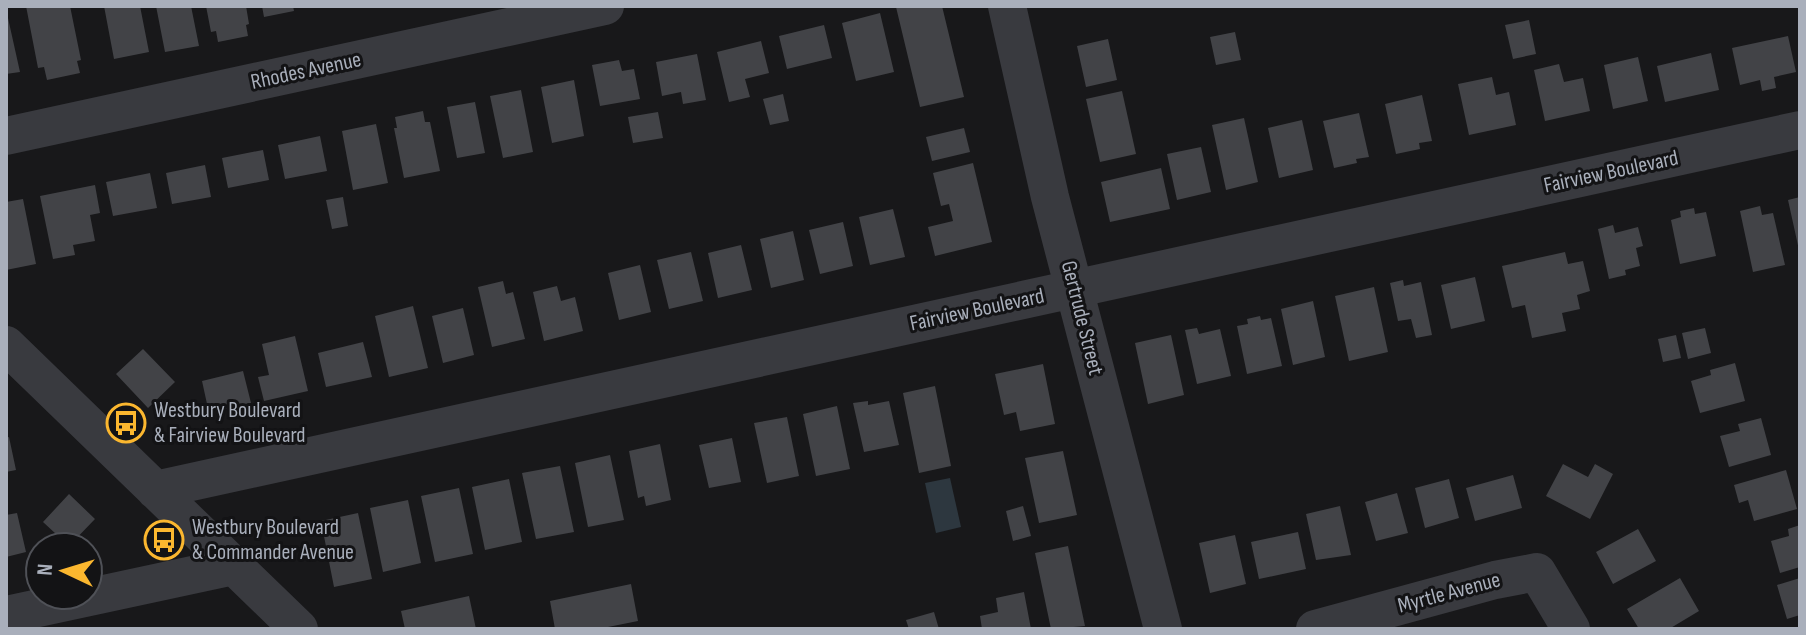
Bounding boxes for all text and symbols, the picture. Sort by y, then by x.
street label: Rhodes Avenue [248,46,364,96]
street label: Fairview Boulevard [1541,145,1681,199]
street label: Gertrude Street [1055,258,1109,378]
street label: Fairview Boulevard [907,283,1047,337]
place label: Westbury Boulevard & Fairview Boulevard [154,397,306,449]
bus stop icon: Westbury Boulevard & Fairview Boulevard [105,402,147,444]
place label: Westbury Boulevard & Commander Avenue [192,514,354,566]
bus stop icon: Westbury Boulevard & Commander Avenue [143,519,185,561]
north arrow [24,531,104,611]
text: N [32,563,59,577]
street label: Myrtle Avenue [1395,566,1503,620]

